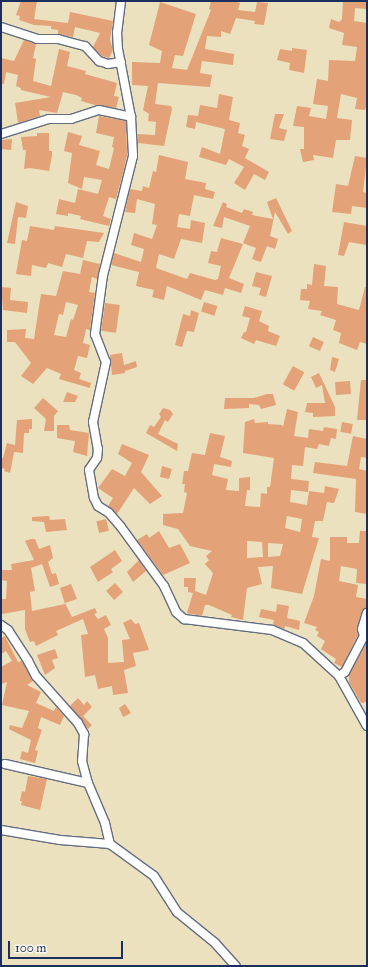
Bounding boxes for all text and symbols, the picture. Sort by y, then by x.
scale bar [10,933,125,959]
text: 100 m [15,941,46,955]

